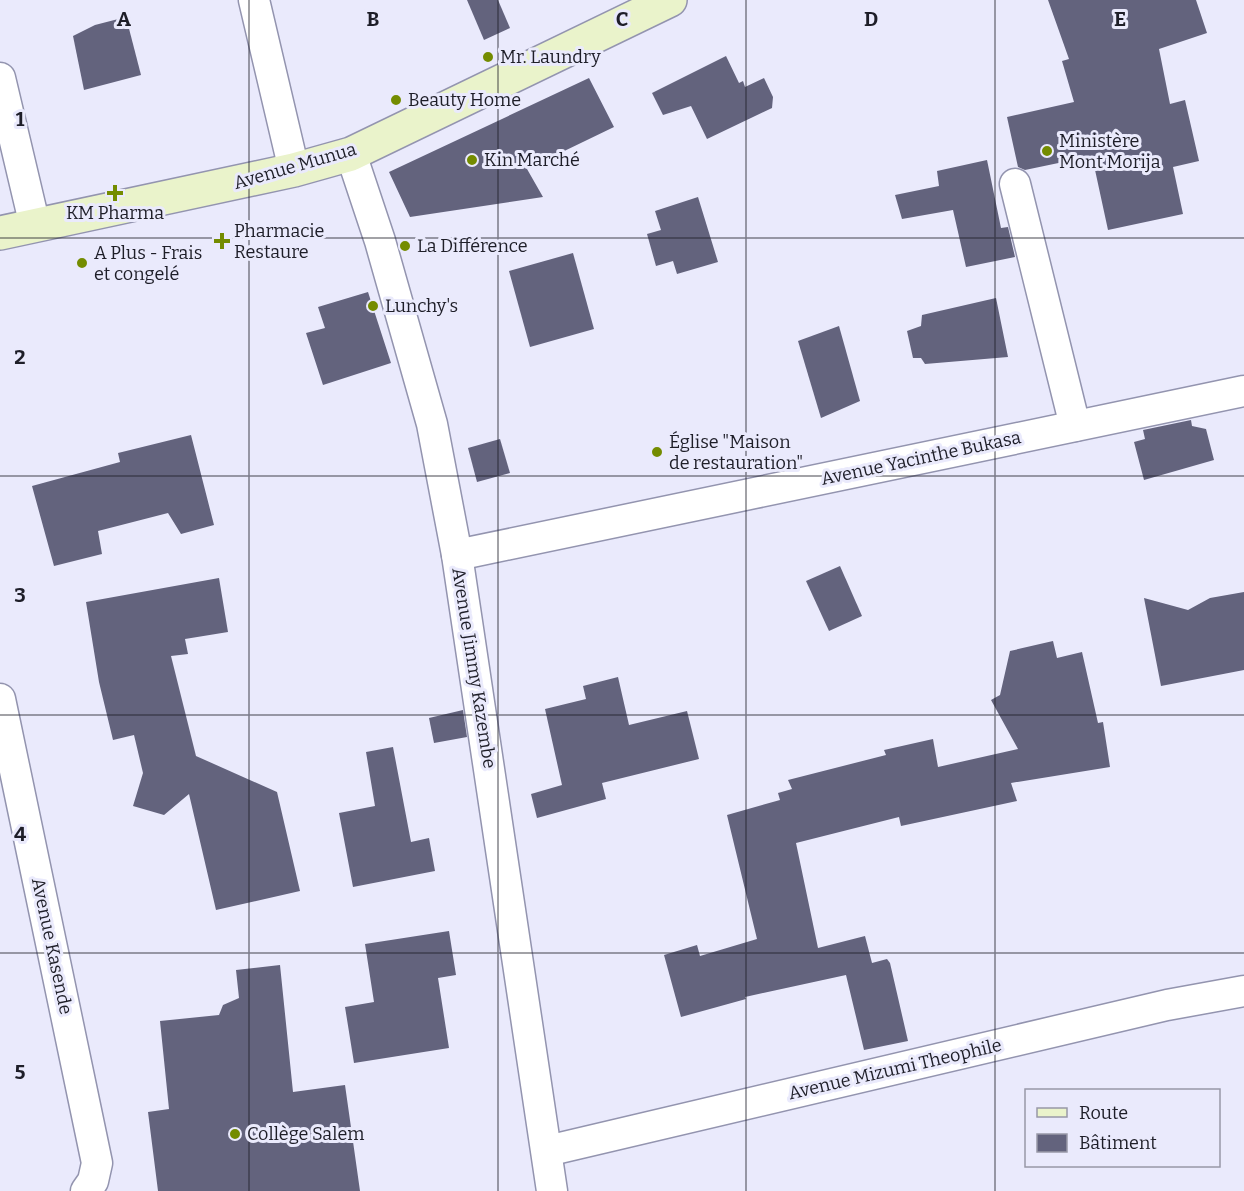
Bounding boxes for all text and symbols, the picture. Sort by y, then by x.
text: A [117,7,132,31]
text: B [367,7,380,31]
text: C [616,7,628,31]
text: D [864,7,878,31]
text: E [1114,7,1126,31]
place label: Mr. Laundry [500,46,601,68]
marker: Mr. Laundry [481,50,495,64]
place label: Beauty Home [408,89,521,111]
marker: Beauty Home [389,93,403,107]
text: 1 [16,107,25,131]
place label: Ministère Mont Morija [1059,130,1161,173]
street label: Avenue Munua [231,138,359,194]
marker: Ministère Mont Morija [1040,144,1054,158]
place label: Kin Marché [484,149,580,171]
marker: Kin Marché [465,153,479,167]
marker: KM Pharma [108,186,122,200]
place label: KM Pharma [66,202,164,224]
place label: Pharmacie Restaure [234,220,324,263]
marker: Pharmacie Restaure [215,234,229,248]
place label: La Différence [417,235,528,257]
marker: La Différence [398,239,412,253]
place label: A Plus - Frais et congelé [94,242,202,285]
marker: A Plus - Frais et congelé [75,256,89,270]
place label: Lunchy's [385,295,458,317]
marker: Lunchy's [366,299,380,313]
text: 2 [14,345,26,369]
street label: Avenue Yacinthe Bukasa [819,426,1023,490]
place label: Église "Maison de restauration" [669,430,803,474]
marker: Église "Maison de restauration" [650,445,664,459]
street label: Avenue Jimmy Kazembe [447,566,501,770]
text: 3 [14,583,26,607]
text: 4 [14,822,26,846]
street label: Avenue Kasende [27,876,77,1016]
street label: Avenue Mizumi Theophile [786,1034,1004,1104]
text: 5 [15,1060,26,1084]
legend [1025,1089,1220,1167]
text: Route [1079,1102,1128,1124]
place label: Collège Salem [247,1123,364,1145]
marker: Collège Salem [228,1127,242,1141]
text: Bâtiment [1079,1132,1157,1154]

